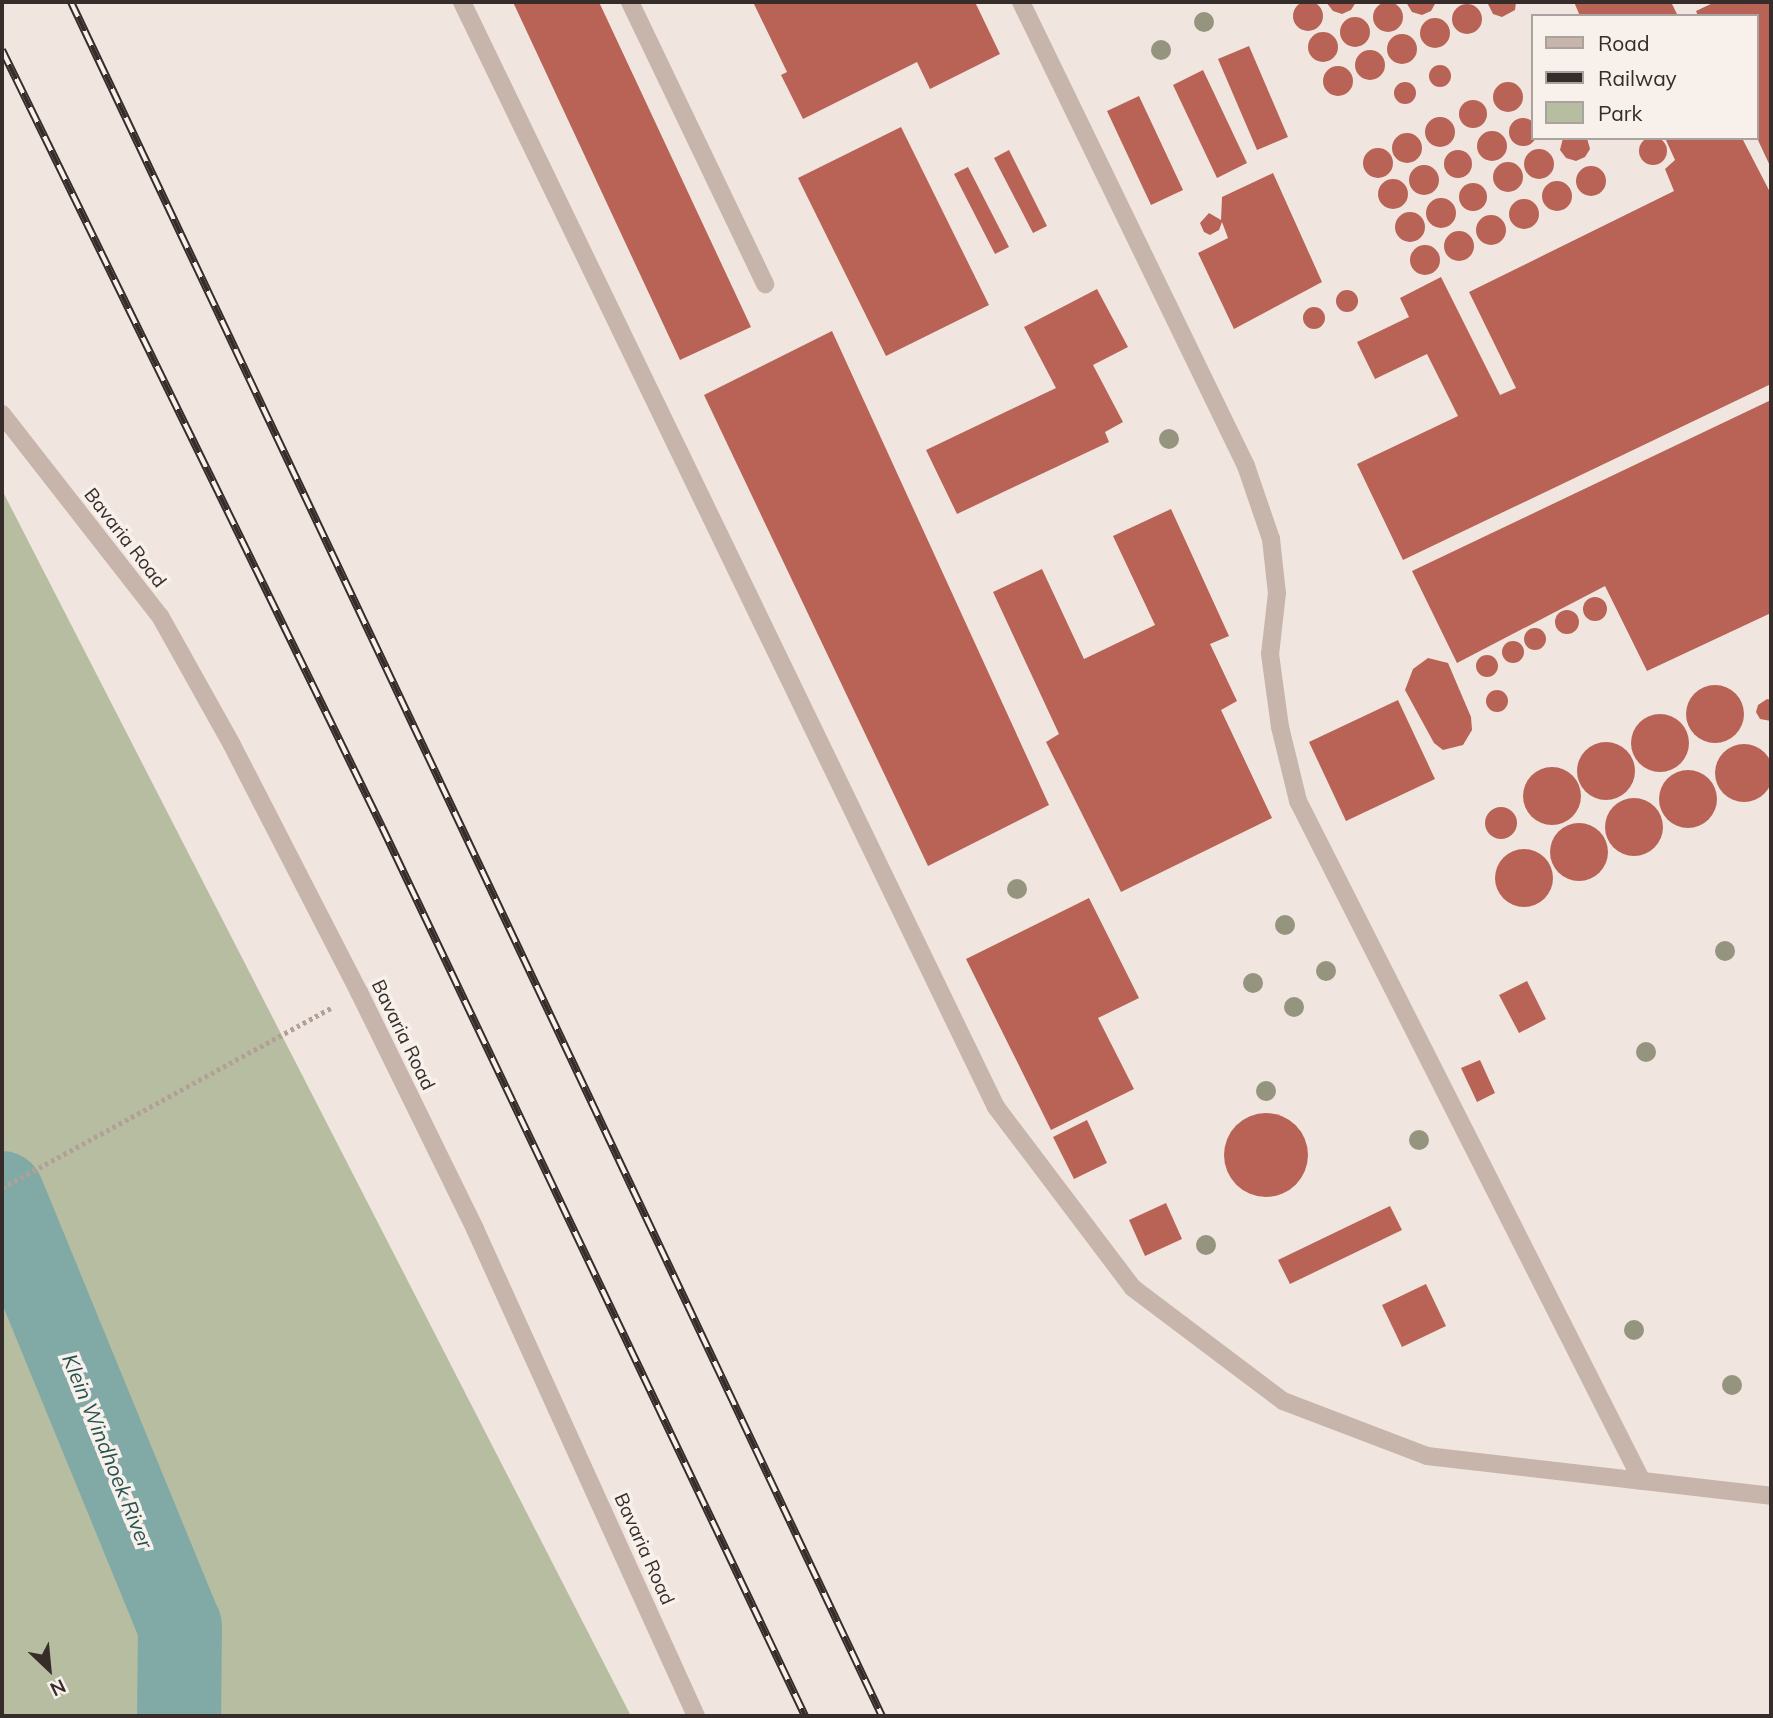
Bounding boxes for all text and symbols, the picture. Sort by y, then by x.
legend [1532,14,1759,140]
text: Road [1598,30,1649,56]
text: Railway [1598,65,1677,91]
text: Park [1598,100,1642,126]
street label: Bavaria Road [79,484,171,592]
street label: Bavaria Road [366,976,440,1094]
water label: Klein Windhoek River [57,1350,159,1552]
street label: Bavaria Road [609,1490,679,1608]
north arrow [14,1634,84,1704]
text: N [46,1674,70,1702]

